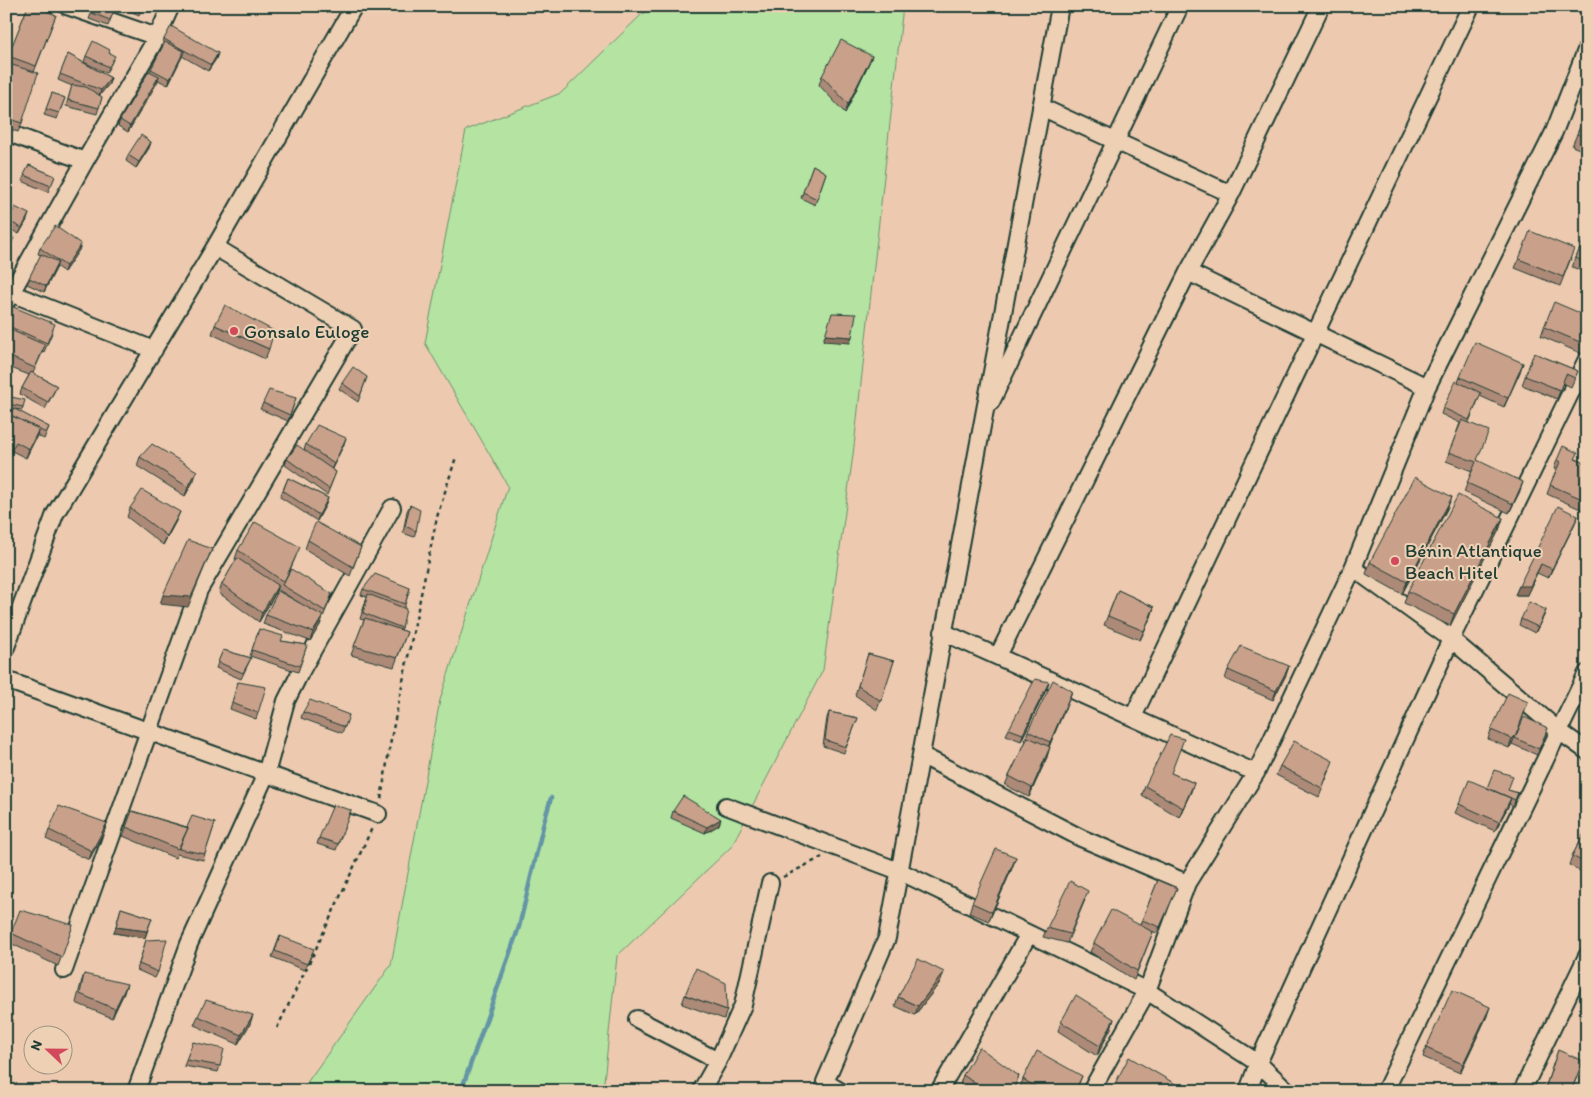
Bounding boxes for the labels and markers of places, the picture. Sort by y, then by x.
place label: Gonsalo Euloge [244,320,369,343]
marker: Gonsalo Euloge [228,325,240,337]
place label: Bénin Atlantique Beach Hitel [1405,539,1542,584]
marker: Bénin Atlantique Beach Hitel [1389,555,1401,567]

